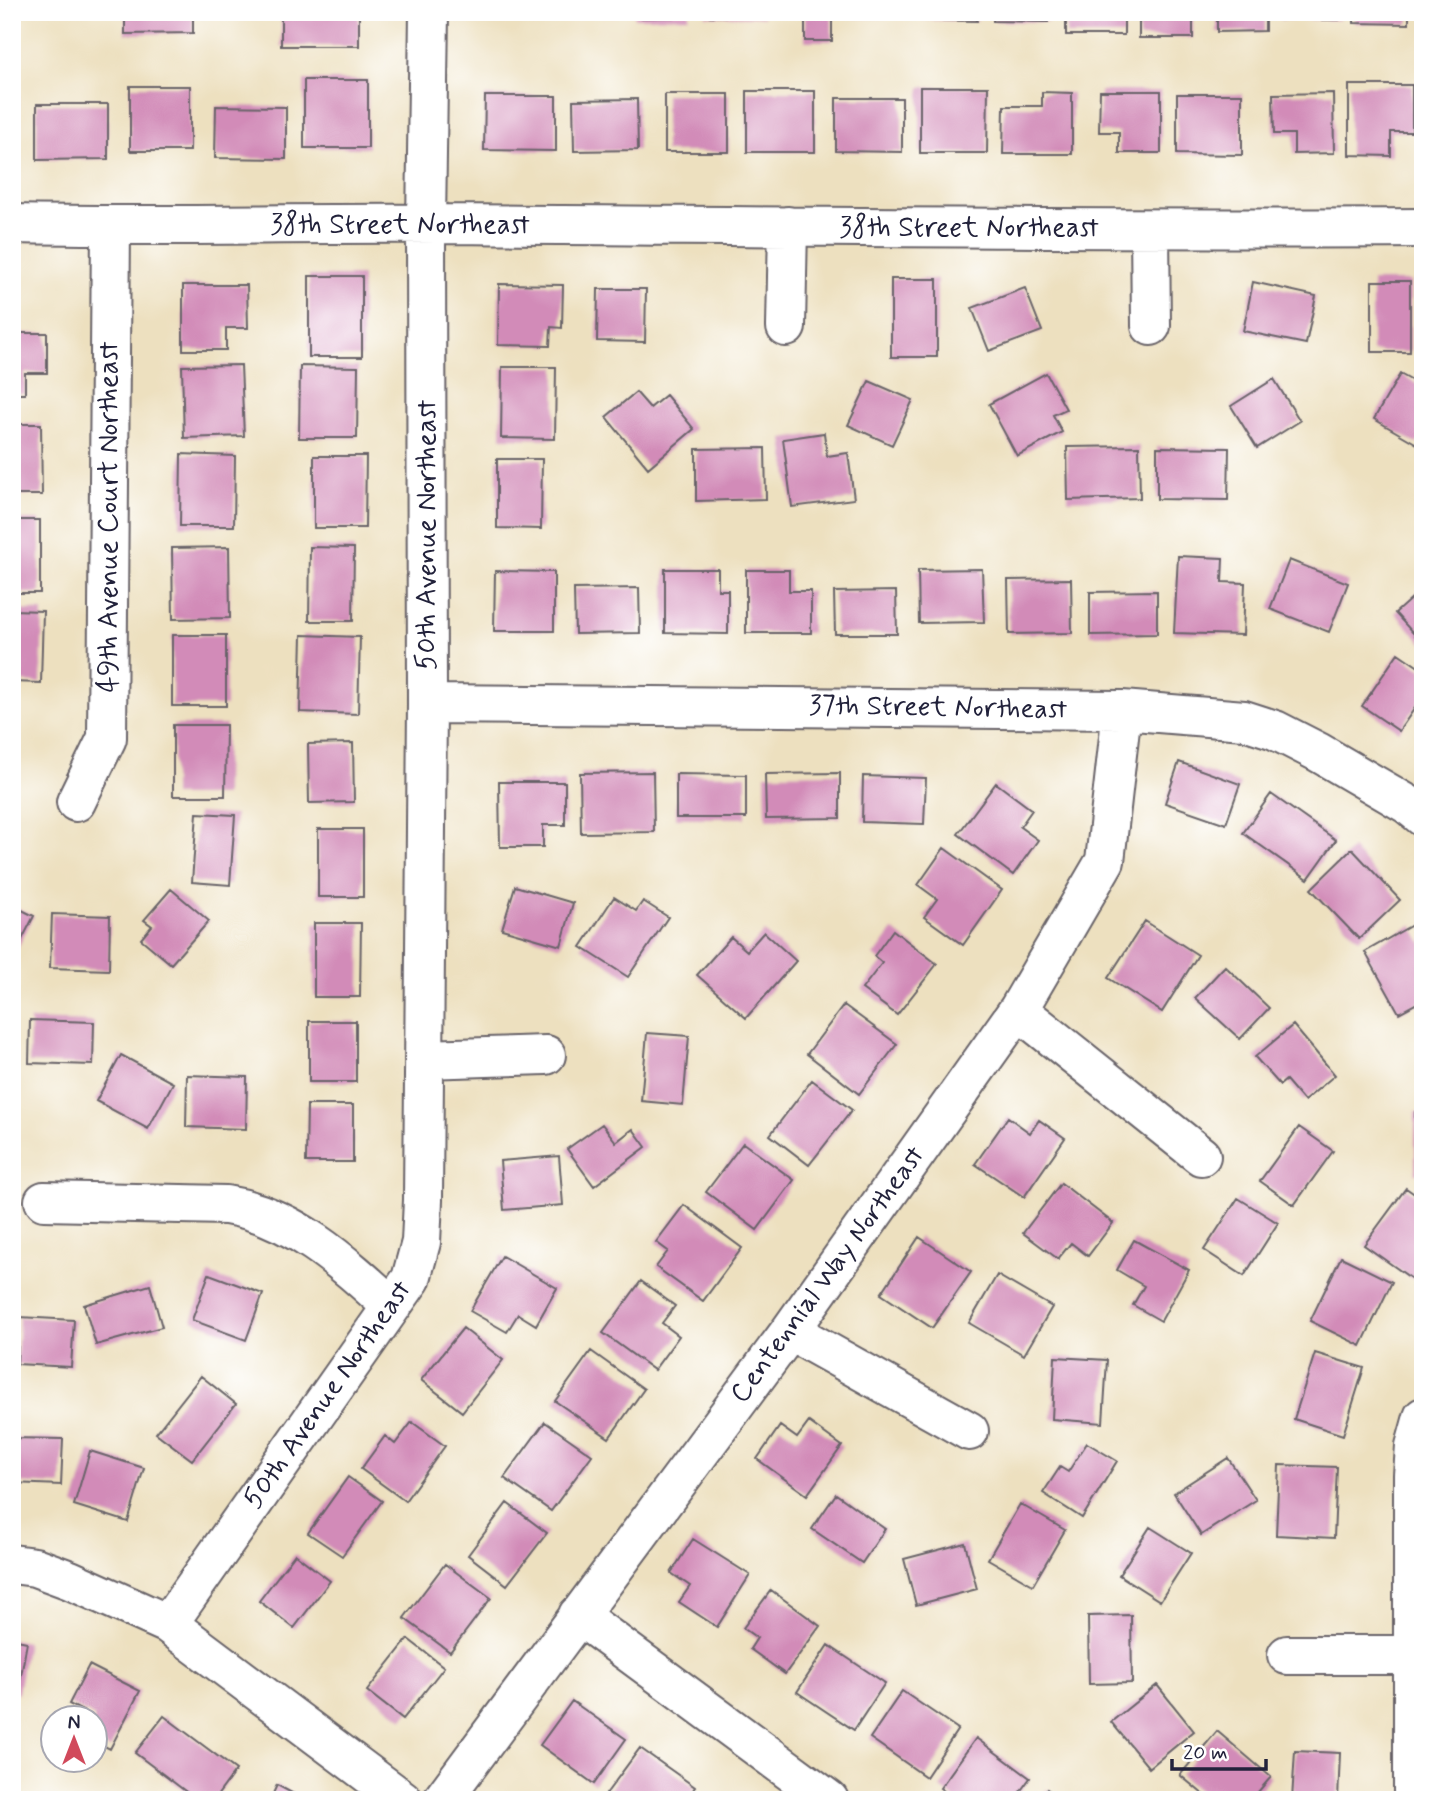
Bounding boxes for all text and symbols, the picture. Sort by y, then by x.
street label: 38th Street Northeast [270,207,530,244]
street label: 38th Street Northeast [839,210,1099,247]
street label: 49th Avenue Court Northeast [91,341,128,693]
street label: 50th Avenue Northeast [409,399,446,670]
street label: 37th Street Northeast [809,687,1068,729]
street label: Centennial Way Northeast [722,1139,934,1411]
street label: 50th Avenue Northeast [235,1273,421,1516]
north arrow [38,1703,108,1773]
text: N [68,1711,80,1736]
scale bar [1172,1728,1267,1772]
text: 20 m [1183,1739,1228,1767]

